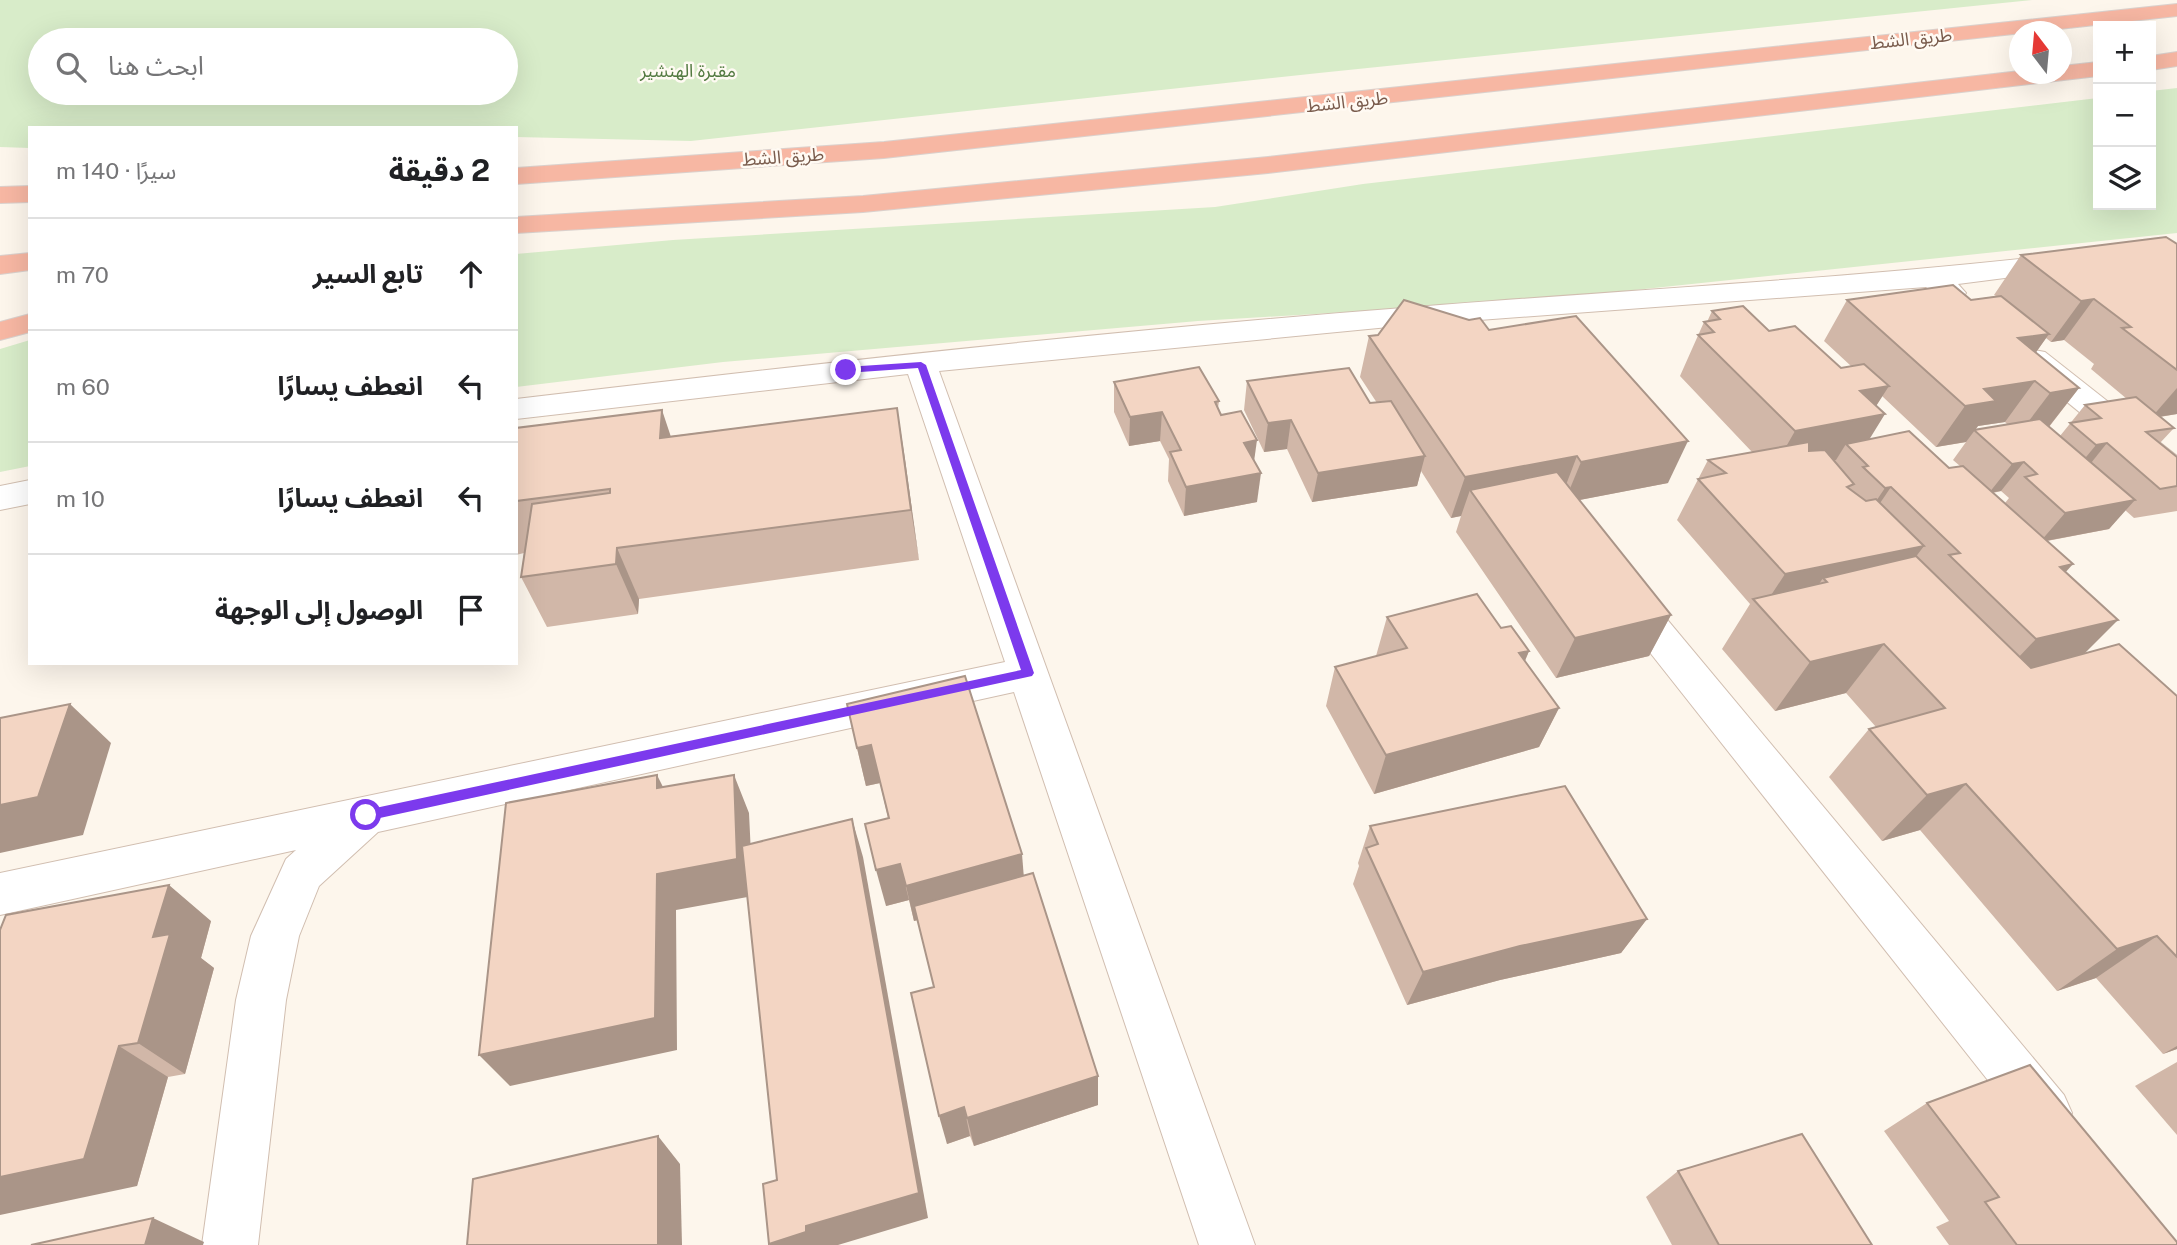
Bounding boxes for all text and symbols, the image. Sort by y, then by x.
north arrow [2009,21,2072,84]
map controls [2093,21,2156,210]
button: + [2093,21,2156,84]
street label: طريق الشط [1869,24,1953,54]
search box [28,28,518,105]
icon: search [52,48,90,86]
text: ابحث هنا [108,50,204,81]
park label: مقبرة الهنشير [639,60,736,82]
button: − [2093,84,2156,147]
street label: طريق الشط [1305,87,1389,117]
street label: طريق الشط [741,143,825,171]
button: layers [2093,147,2156,210]
text: 2 دقيقة [389,152,490,188]
text: سيرًا · 140 m [56,157,176,184]
icon: ahead [452,255,490,293]
text: تابع السير [313,258,423,289]
text: 70 m [56,261,109,288]
route end [830,354,861,385]
icon: left [452,367,490,405]
text: انعطف يسارًا [277,370,423,401]
text: 60 m [56,373,110,400]
icon: left [452,479,490,517]
text: انعطف يسارًا [277,482,423,513]
text: 10 m [56,485,105,512]
icon: arrive [452,591,490,629]
text: الوصول إلى الوجهة [215,594,423,625]
route start [350,799,381,830]

